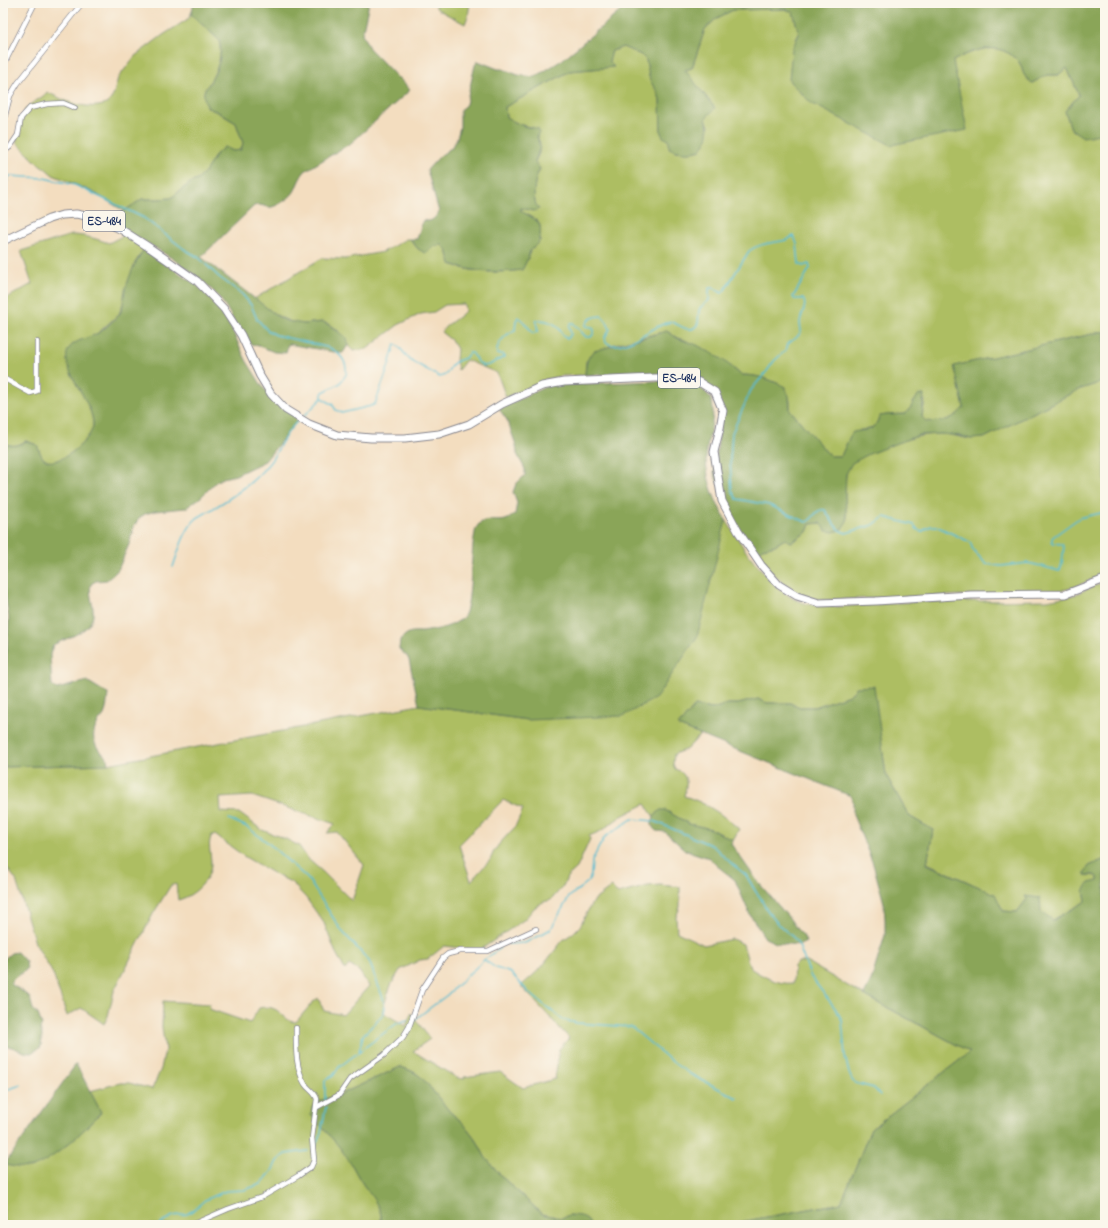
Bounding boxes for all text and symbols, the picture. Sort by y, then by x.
road number: ES-484 [83,211,125,231]
road number: ES-484 [658,368,700,388]

